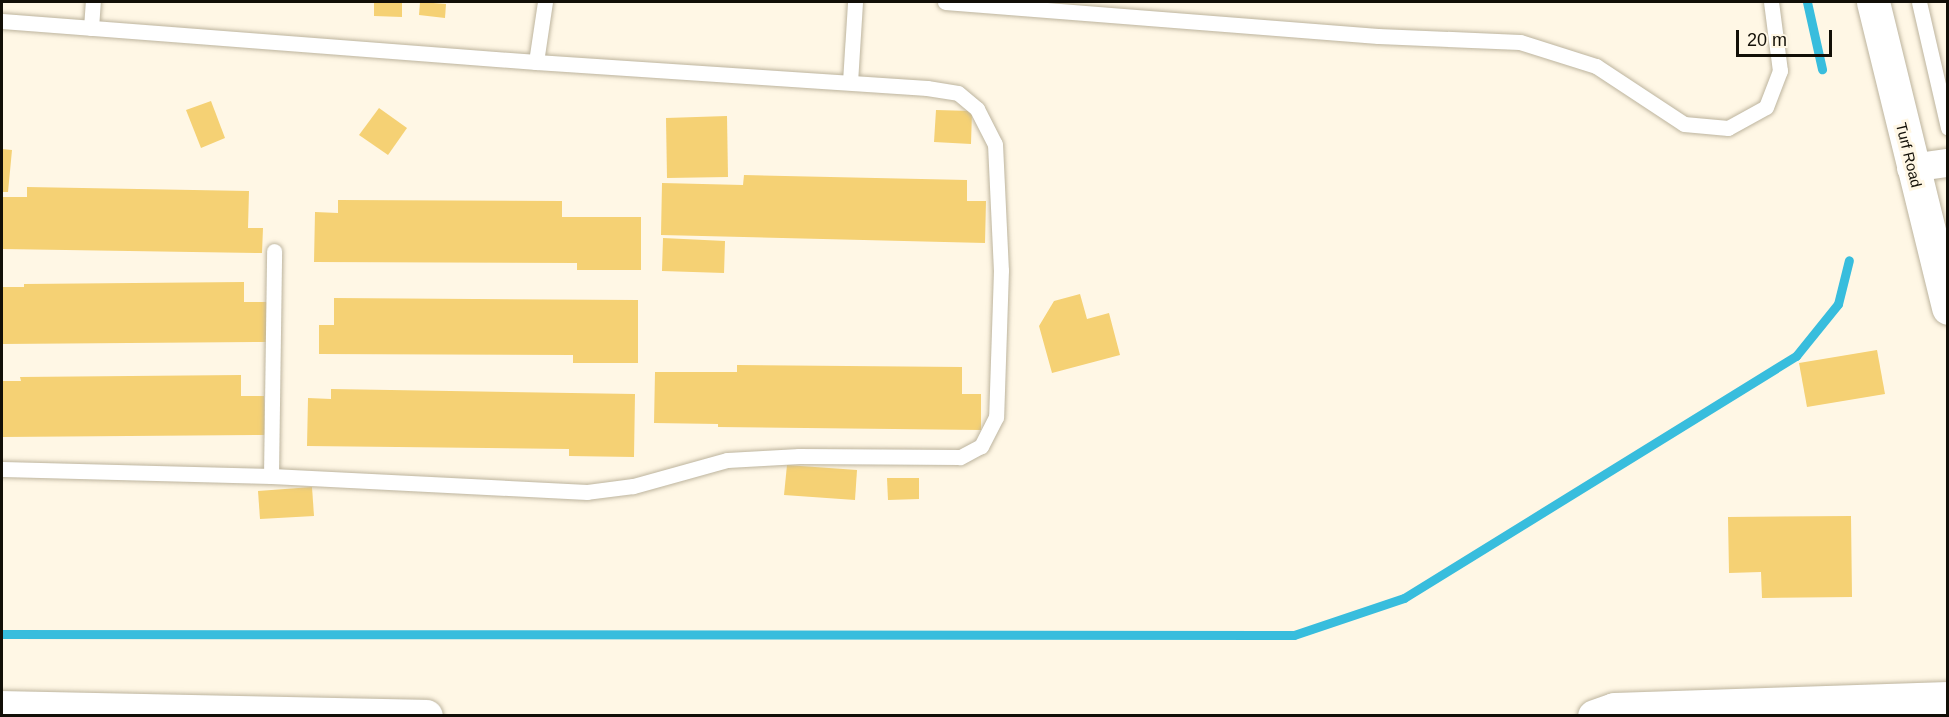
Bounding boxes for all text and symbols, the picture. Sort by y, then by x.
scale bar [1739,18,1835,56]
text: 20 m [1747,30,1787,50]
street label: Turf Road [1892,121,1926,189]

